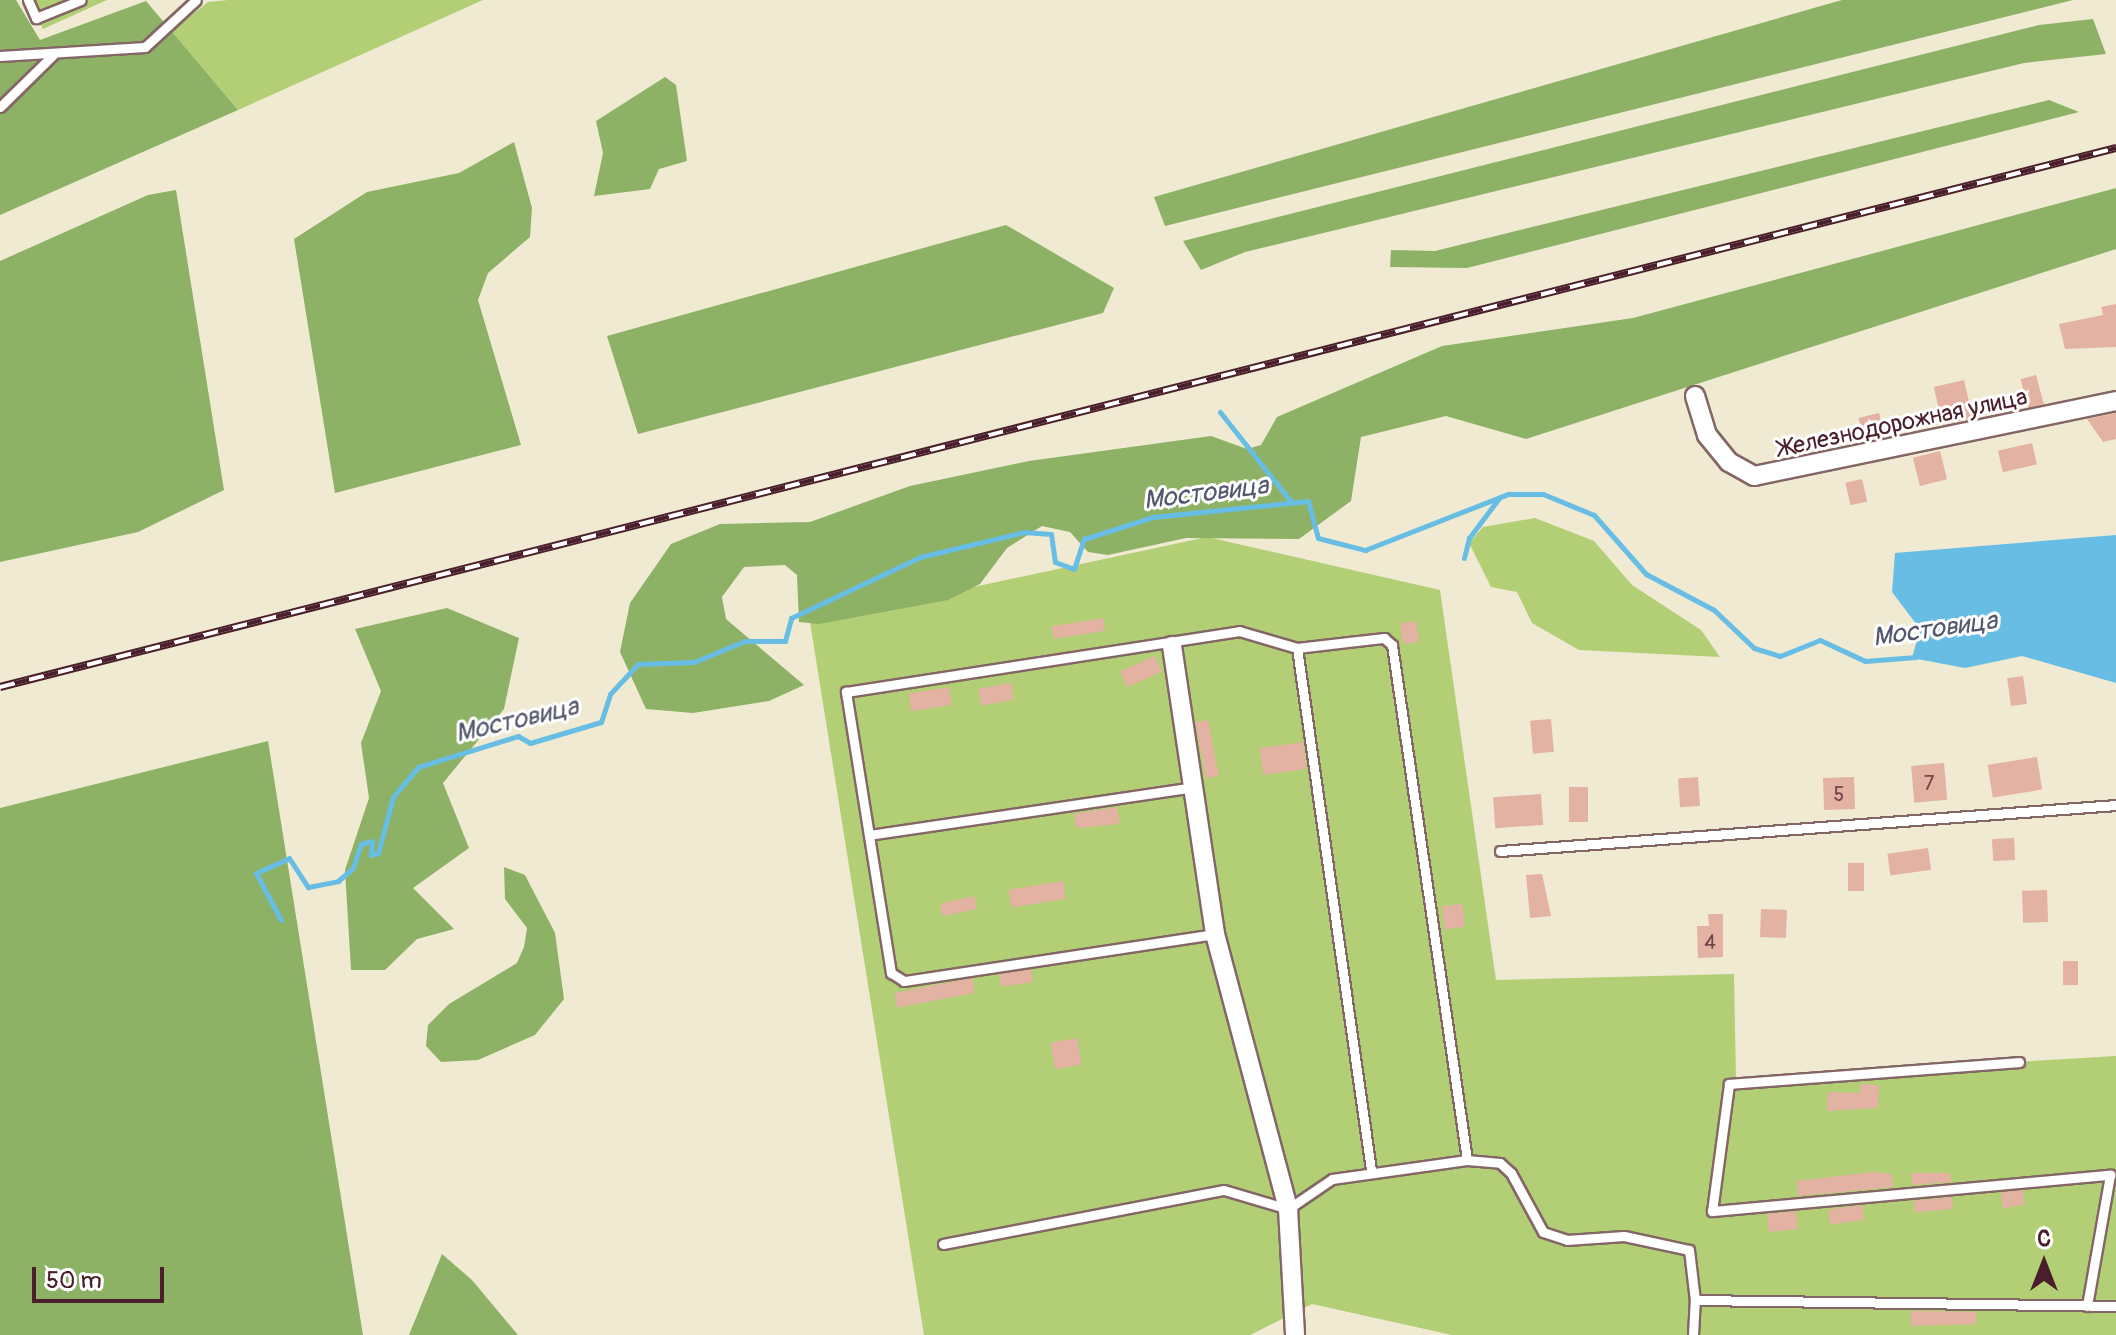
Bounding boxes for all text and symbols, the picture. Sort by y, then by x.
street label: Железнодорожная улица [1776,383,2030,463]
water label: Мостовица [1142,471,1270,517]
water label: Мостовица [1871,606,1999,654]
water label: Мостовица [453,692,581,750]
house number: 7 [1924,771,1934,795]
house number: 5 [1834,782,1844,806]
house number: 4 [1704,930,1716,954]
north arrow [2004,1223,2084,1303]
text: С [2037,1225,2051,1253]
scale bar [36,1251,168,1301]
text: 50 m [46,1266,102,1295]

